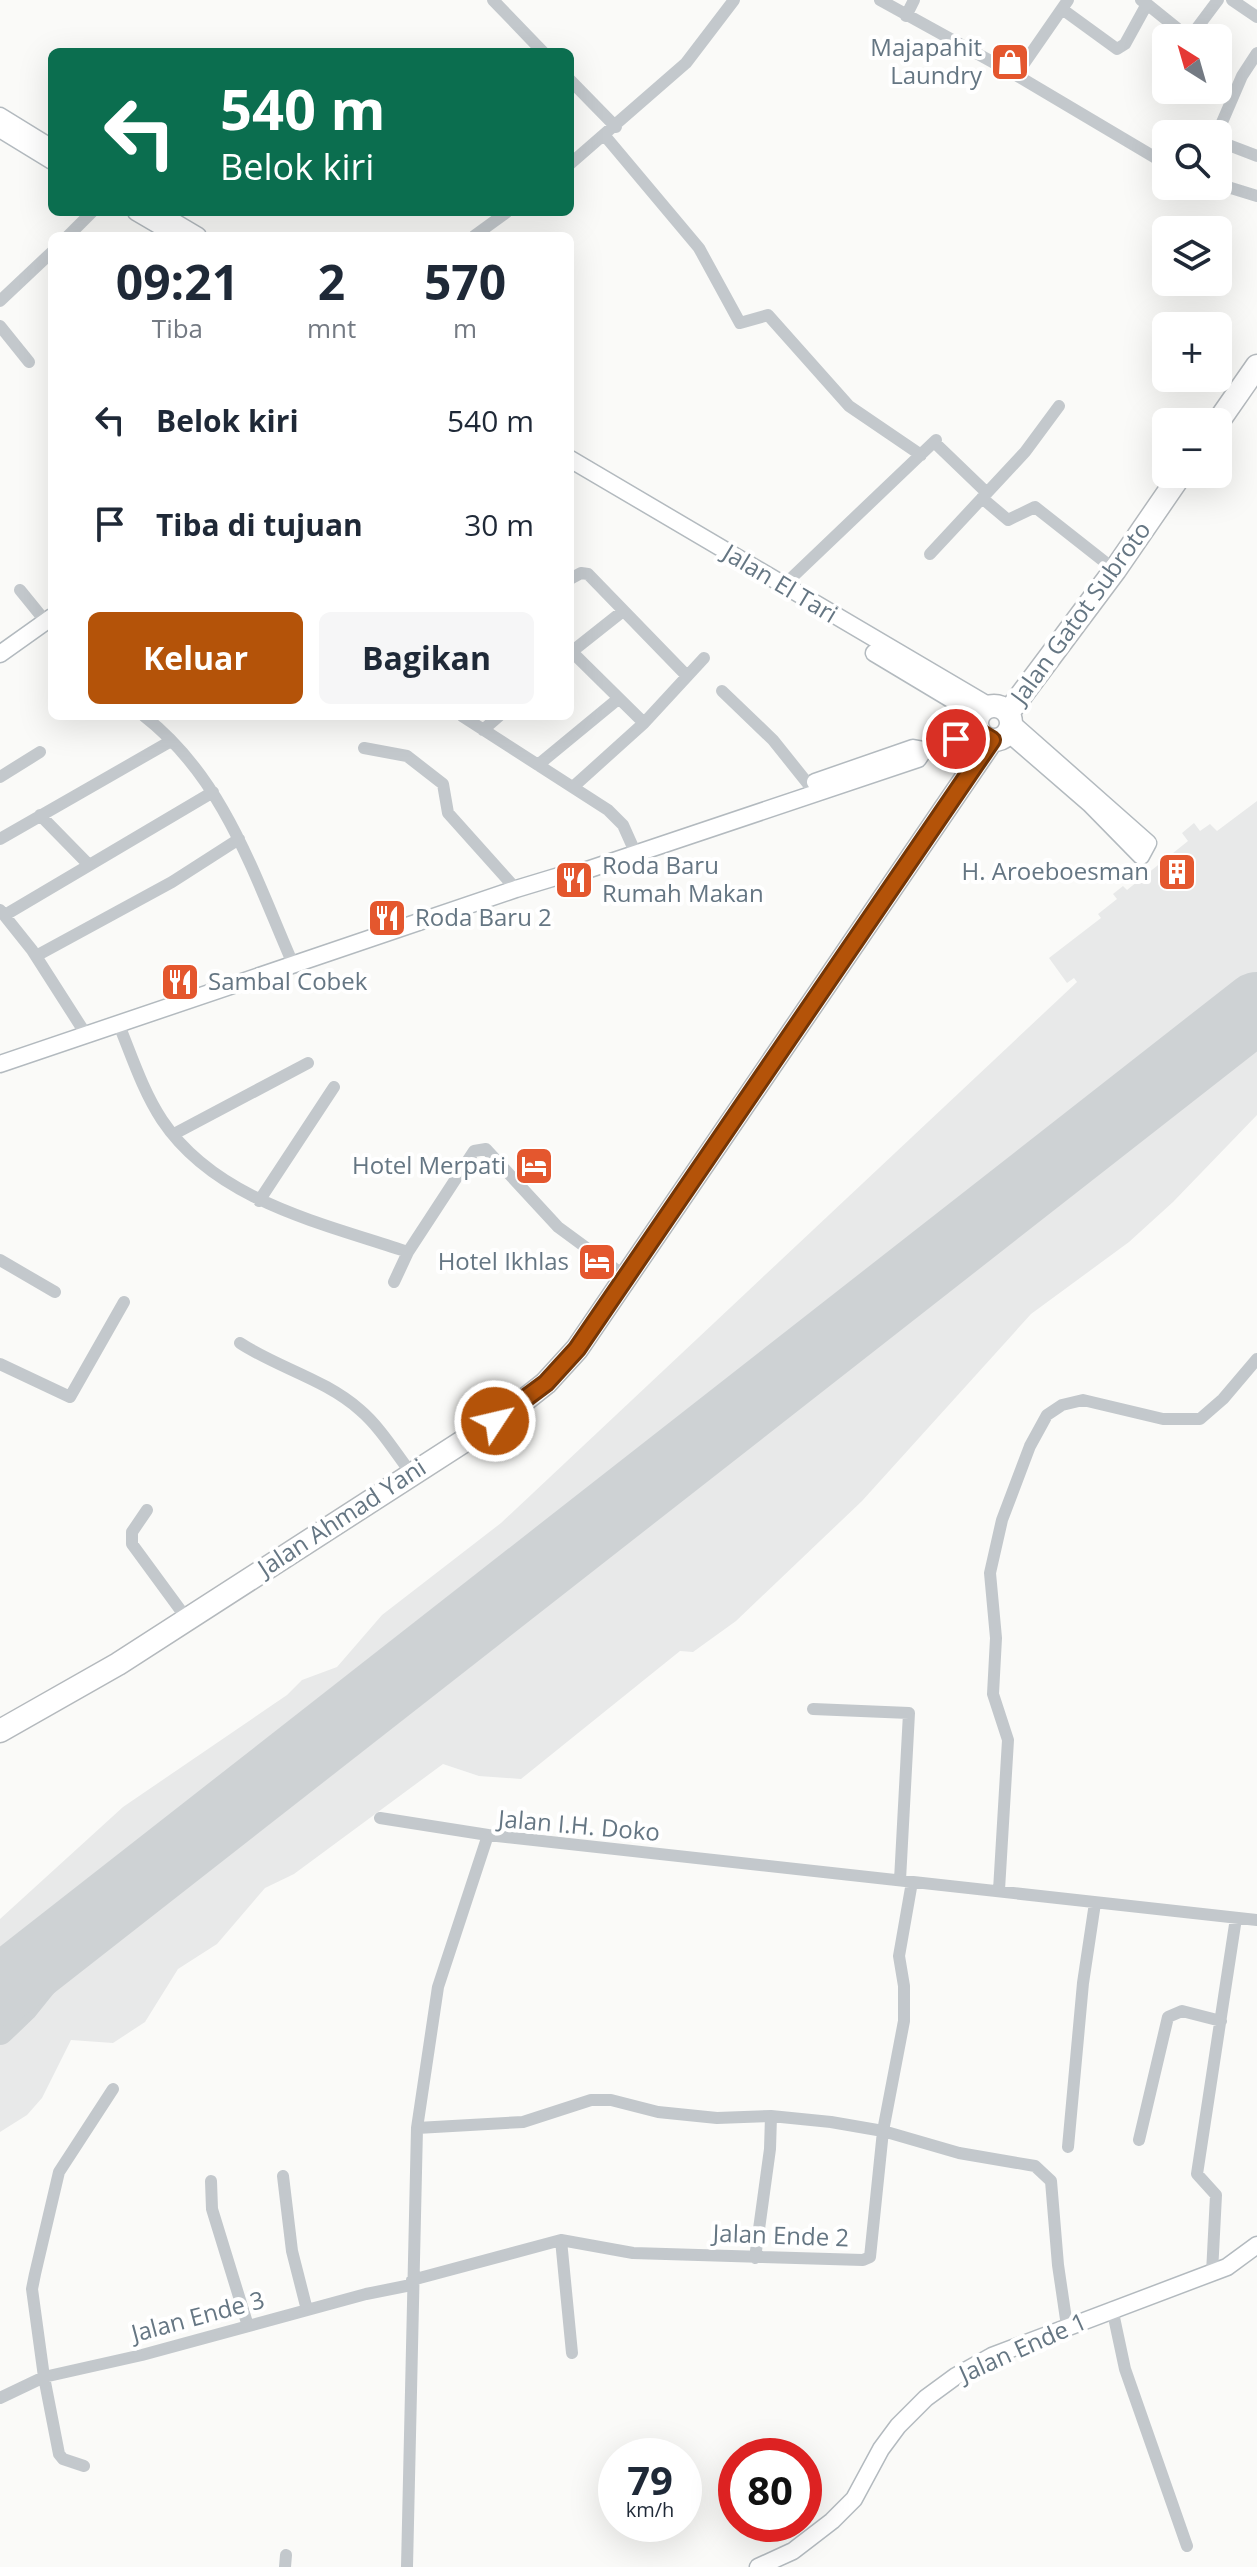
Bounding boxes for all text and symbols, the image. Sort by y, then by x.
north arrow [1152,24,1232,104]
map controls [1152,24,1232,488]
place label: Majapahit Laundry [870,30,983,91]
shop icon: Majapahit Laundry [989,41,1031,83]
text: 540 m [220,70,386,146]
icon: left [88,80,192,184]
button: search [1152,120,1232,200]
text: Belok kiri [220,142,374,191]
button: layers [1152,216,1232,296]
text: 09:21 [116,249,239,314]
text: 2 [318,249,345,314]
text: 570 [424,249,506,314]
text: Tiba [152,310,203,346]
text: mnt [307,310,356,346]
text: m [453,310,477,346]
button: + [1152,312,1232,392]
icon: left [88,398,132,442]
text: Belok kiri [156,400,299,441]
text: 540 m [447,400,534,441]
button: − [1152,408,1232,488]
icon: arrive [88,502,132,546]
text: Tiba di tujuan [156,504,363,545]
text: 30 m [464,504,534,545]
street label: Jalan Gatot Subroto [1001,514,1157,712]
street label: Jalan El Tari [716,535,844,630]
button: Keluar [88,612,303,704]
button: Bagikan [319,612,534,704]
pin [922,705,990,773]
icon: arrive [934,717,978,761]
place label: Roda Baru Rumah Makan [602,848,764,909]
building icon: H. Aroeboesman [1156,851,1198,893]
place label: H. Aroeboesman [962,854,1149,887]
restaurant icon: Roda Baru Rumah Makan [553,859,595,901]
restaurant icon: Roda Baru 2 [366,897,408,939]
place label: Roda Baru 2 [415,900,552,933]
restaurant icon: Sambal Cobek [159,961,201,1003]
place label: Sambal Cobek [208,964,368,997]
hotel icon: Hotel Merpati [513,1145,555,1187]
place label: Hotel Merpati [352,1148,506,1181]
hotel icon: Hotel Ikhlas [576,1241,618,1283]
place label: Hotel Ikhlas [438,1244,569,1277]
position arrow [453,1379,537,1463]
street label: Jalan Ahmad Yani [249,1450,432,1585]
street label: Jalan I.H. Doko [495,1801,661,1848]
street label: Jalan Ende 2 [710,2216,850,2253]
street label: Jalan Ende 3 [126,2282,268,2350]
street label: Jalan Ende 1 [952,2304,1091,2390]
speed limit sign: 80 [718,2438,822,2542]
text: 79 [627,2452,673,2507]
text: km/h [626,2496,674,2523]

